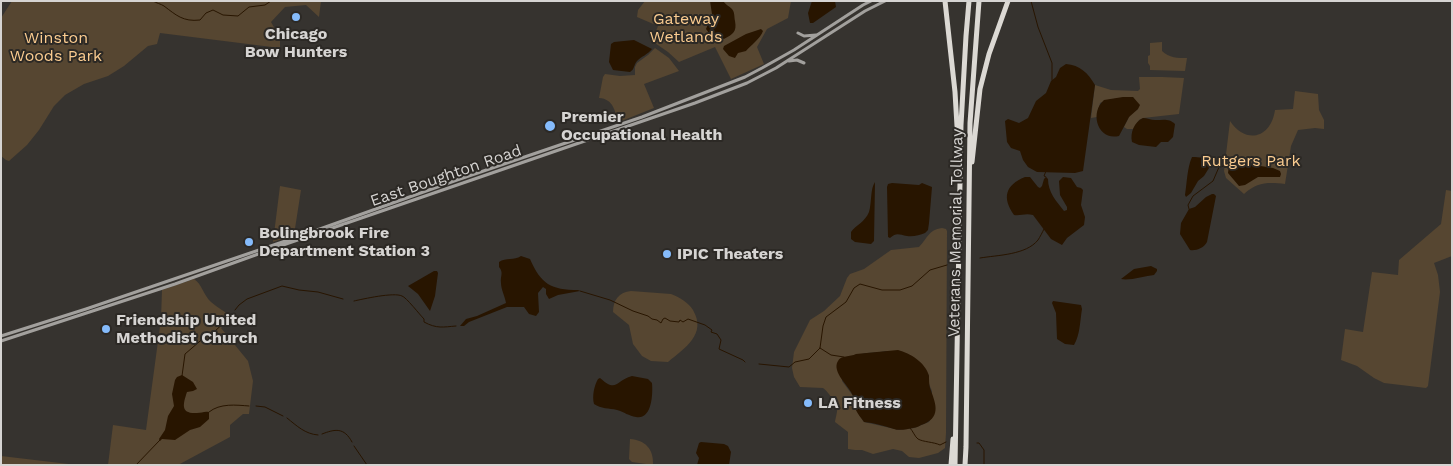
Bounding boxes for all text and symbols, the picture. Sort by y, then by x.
park label: Gateway Wetlands [650,9,722,47]
marker: Chicago Bow Hunters [290,11,302,23]
place label: Chicago Bow Hunters [245,24,347,62]
park label: Winston Woods Park [10,28,102,66]
place label: Premier Occupational Health [561,107,722,145]
marker: Premier Occupational Health [543,119,557,133]
street label: Veterans Memorial Tollway [945,129,967,337]
street label: East Boughton Road [368,141,524,211]
park label: Rutgers Park [1201,151,1301,171]
place label: Bolingbrook Fire Department Station 3 [259,223,430,261]
marker: Bolingbrook Fire Department Station 3 [243,236,255,248]
place label: IPIC Theaters [677,244,783,264]
marker: IPIC Theaters [661,248,673,260]
place label: Friendship United Methodist Church [116,310,258,348]
marker: Friendship United Methodist Church [100,323,112,335]
place label: LA Fitness [818,393,901,413]
marker: LA Fitness [802,397,814,409]

